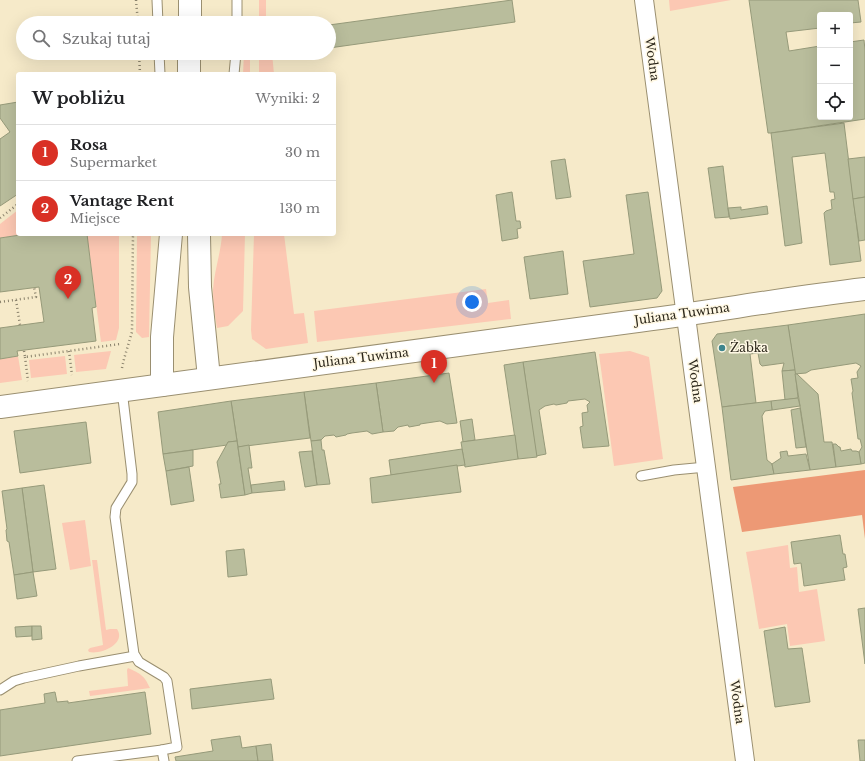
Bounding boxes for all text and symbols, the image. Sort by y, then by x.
map controls [817,12,853,120]
button: + [817,12,853,48]
search box [16,16,336,60]
icon: search [30,27,52,49]
text: Szukaj tutaj [62,29,151,48]
street label: Wodna [642,35,663,82]
button: − [817,48,853,84]
button: locate [817,84,853,120]
text: W pobliżu [32,88,125,109]
text: Wyniki: 2 [256,90,320,107]
text: Rosa [70,135,108,154]
text: 1 [42,144,48,161]
text: 30 m [285,144,320,161]
text: Supermarket [70,154,157,171]
text: Vantage Rent [70,191,174,210]
text: 2 [41,200,49,217]
text: 130 m [279,200,320,217]
text: Miejsce [70,210,120,227]
pin: 2 [55,266,81,299]
your location [462,292,482,312]
street label: Juliana Tuwima [631,299,731,328]
place label: Żabka [730,339,768,355]
marker: Żabka [717,343,727,353]
street label: Juliana Tuwima [310,344,410,371]
pin: 1 [421,350,447,383]
street label: Wodna [685,357,706,404]
street label: Wodna [727,678,748,725]

